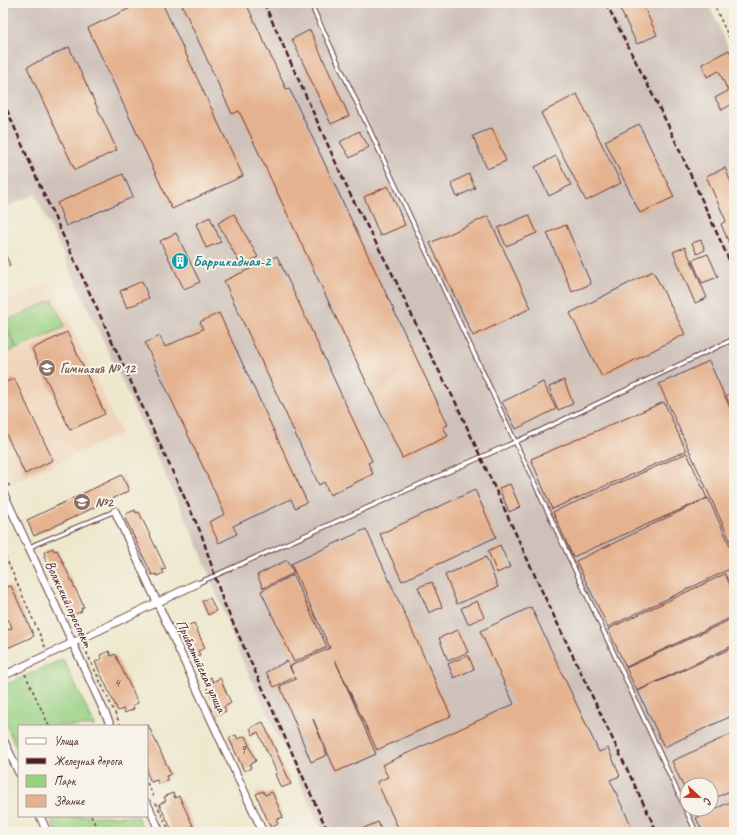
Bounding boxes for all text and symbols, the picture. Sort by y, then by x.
building icon: Баррикадная-2 [170,251,190,271]
place label: Баррикадная-2 [193,253,272,270]
school or university icon: Гимназия № 12 [37,358,57,378]
place label: Гимназия № 12 [60,360,137,377]
school or university icon: №2 [72,492,92,512]
place label: №2 [95,494,115,511]
street label: Волжский проспект [41,558,97,651]
street label: Прибалтийская улица [172,617,231,716]
house number: 4 [114,675,121,691]
legend [18,725,148,817]
text: Улица [54,733,79,749]
house number: 9 [240,742,247,758]
text: Железная дорога [54,753,123,769]
text: Парк [54,773,77,789]
north arrow [679,777,719,817]
text: Здание [54,793,85,809]
text: С [700,796,716,807]

